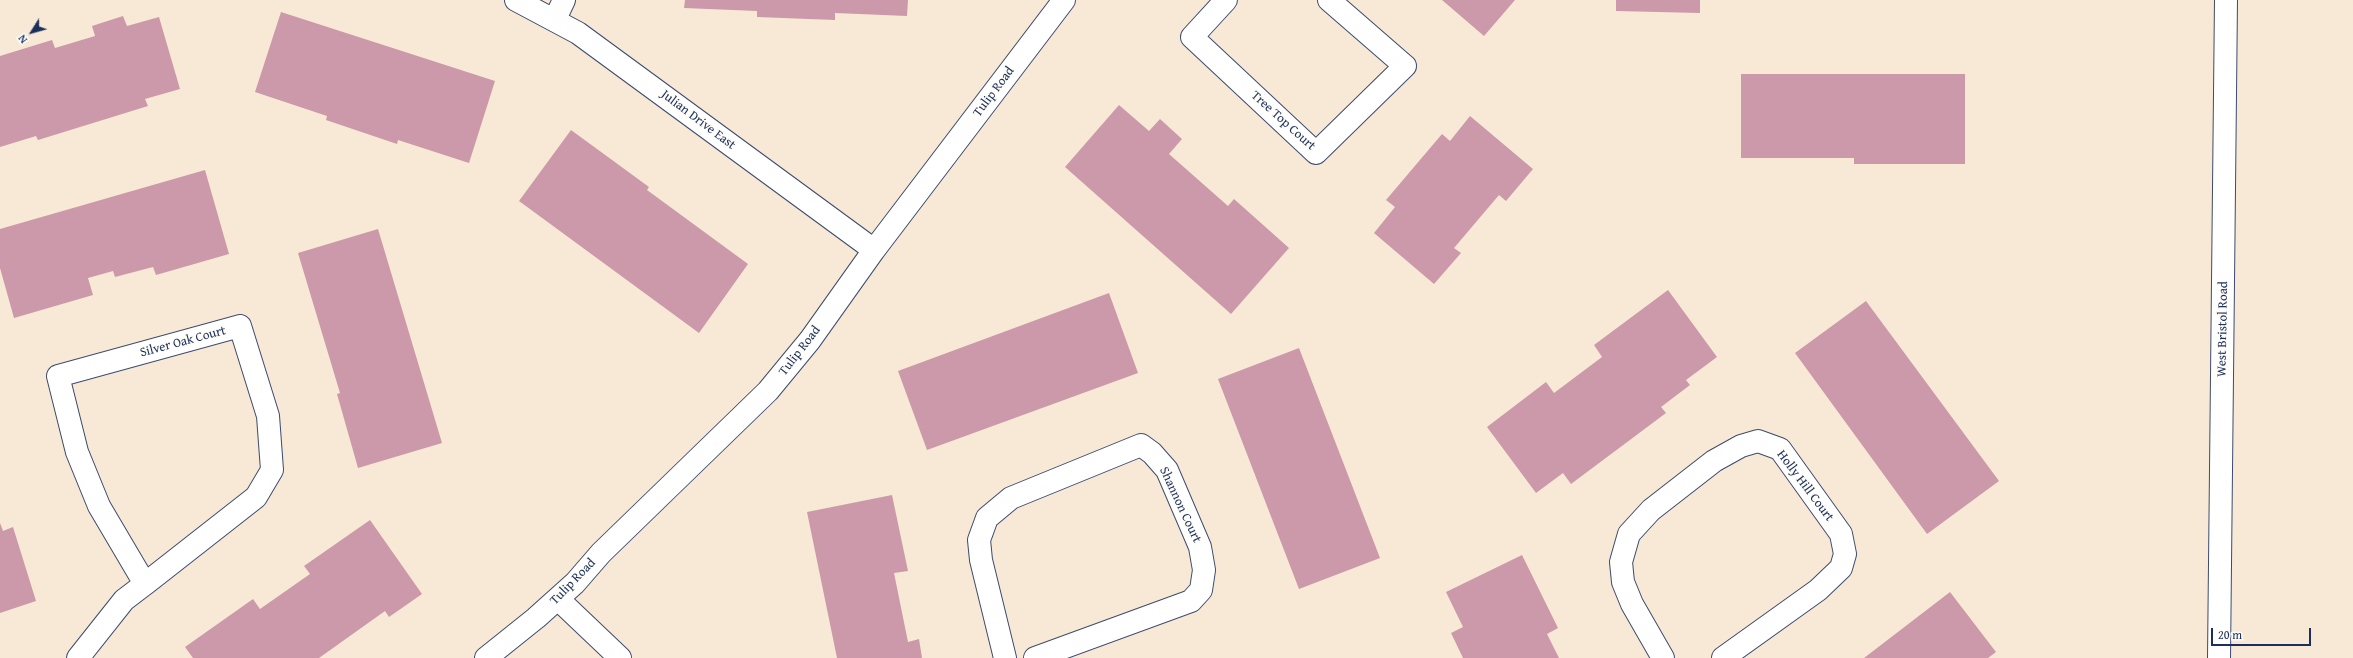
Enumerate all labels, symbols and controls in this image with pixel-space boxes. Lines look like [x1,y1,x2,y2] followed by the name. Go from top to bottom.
[12,12,52,52] north arrow
[14,31,31,47] text: N
[970,64,1018,120] street label: Tulip Road
[658,87,738,153] street label: Julian Drive East
[1248,88,1318,154] street label: Tree Top Court
[2214,281,2232,377] street label: West Bristol Road
[138,323,228,361] street label: Silver Oak Court
[776,323,824,379] street label: Tulip Road
[1773,447,1837,525] street label: Holly Hill Court
[1156,465,1204,545] street label: Shannon Court
[547,555,599,609] street label: Tulip Road
[2213,620,2313,646] scale bar
[2218,626,2242,643] text: 20 m

